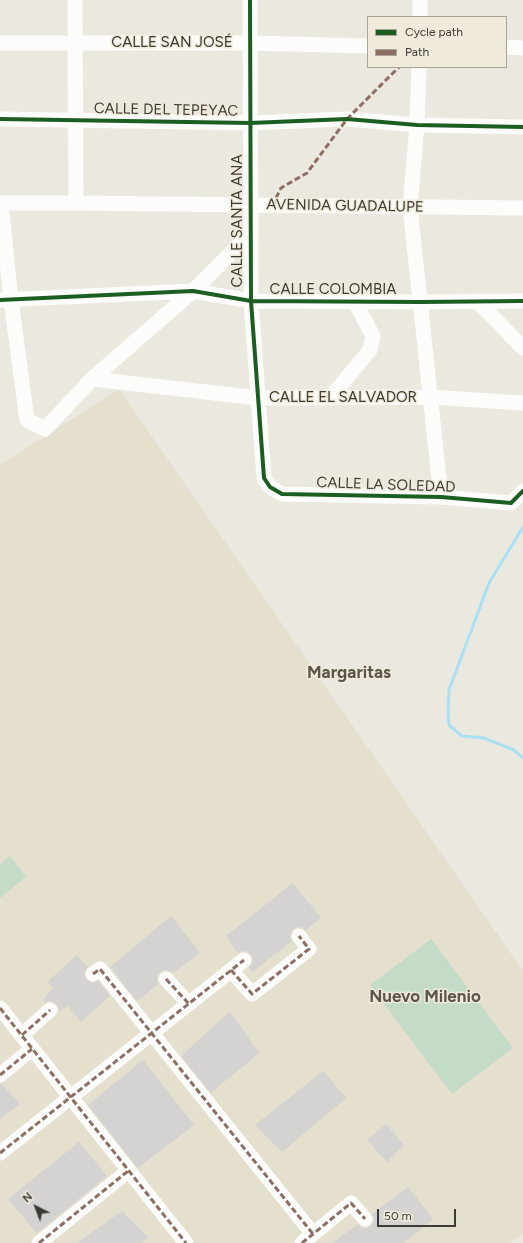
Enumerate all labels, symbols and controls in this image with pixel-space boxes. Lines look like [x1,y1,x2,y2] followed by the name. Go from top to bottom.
[367,16,507,68] legend
[405,25,463,39] text: Cycle path
[111,34,233,52] street label: CALLE SAN JOSÉ
[405,45,429,59] text: Path
[94,100,238,120] street label: CALLE DEL TEPEYAC
[229,154,247,288] street label: CALLE SANTA ANA
[266,196,424,216] street label: AVENIDA GUADALUPE
[270,281,396,299] street label: CALLE COLOMBIA
[269,389,417,407] street label: CALLE EL SALVADOR
[316,474,456,496] street label: CALLE LA SOLEDAD
[307,663,391,683] district label: Margaritas
[369,987,481,1007] district label: Nuevo Milenio
[16,1187,56,1227] north arrow
[20,1190,35,1205] text: N
[379,1201,458,1227] scale bar
[384,1209,412,1223] text: 50 m

